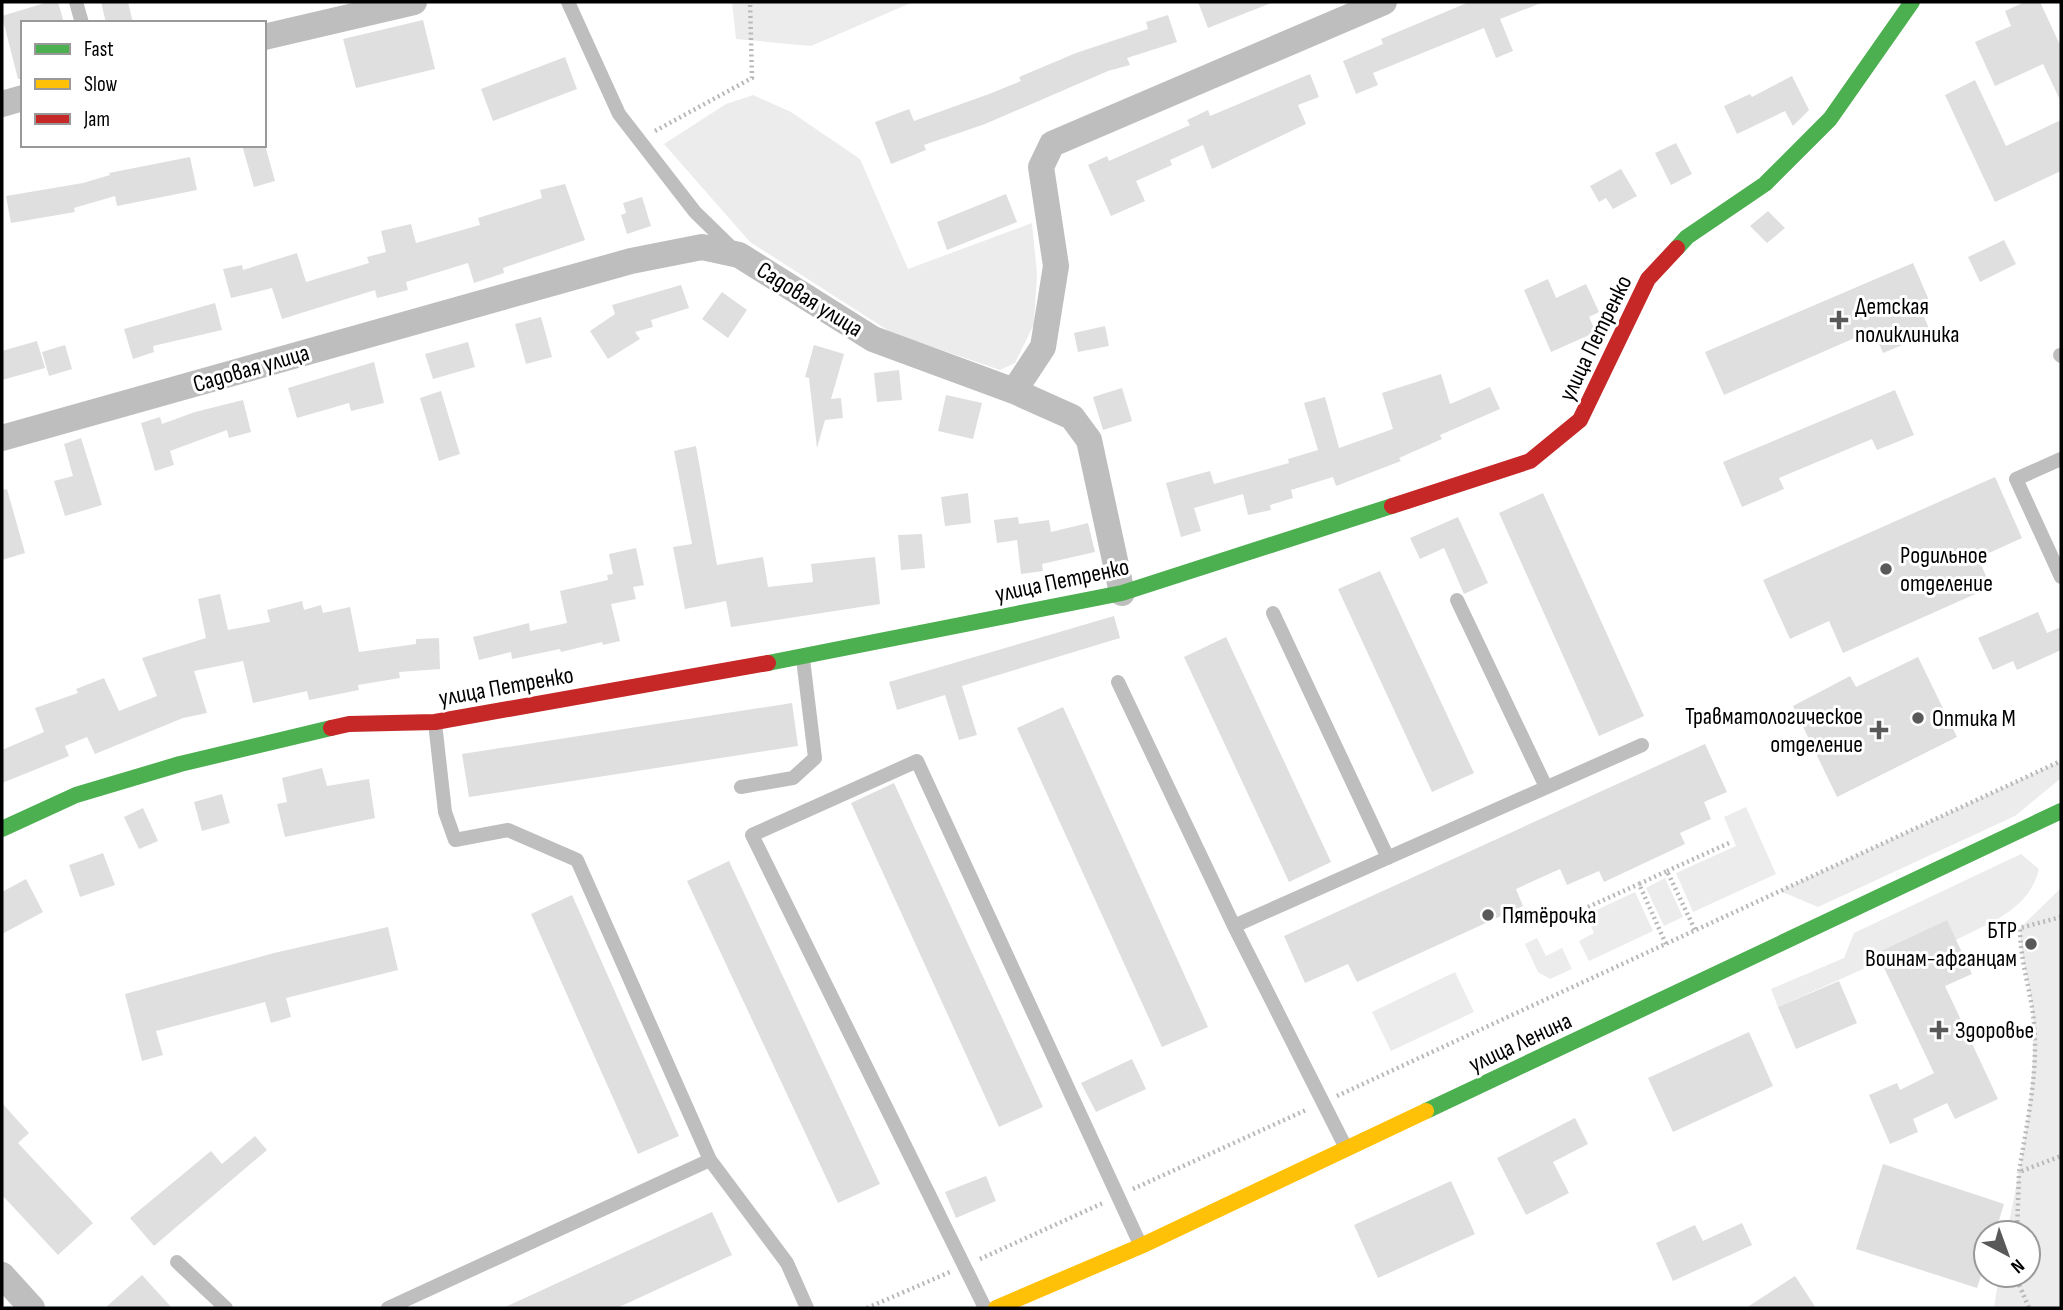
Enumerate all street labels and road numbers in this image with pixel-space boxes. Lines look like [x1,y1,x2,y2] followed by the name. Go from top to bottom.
[751,255,868,343] street label: Садовая улица
[1553,271,1638,406] street label: улица Петренко
[190,338,313,399] street label: Садовая улица
[992,552,1132,609] street label: улица Петренко
[436,660,576,713] street label: улица Петренко
[1464,1006,1576,1079] street label: улица Ленина

